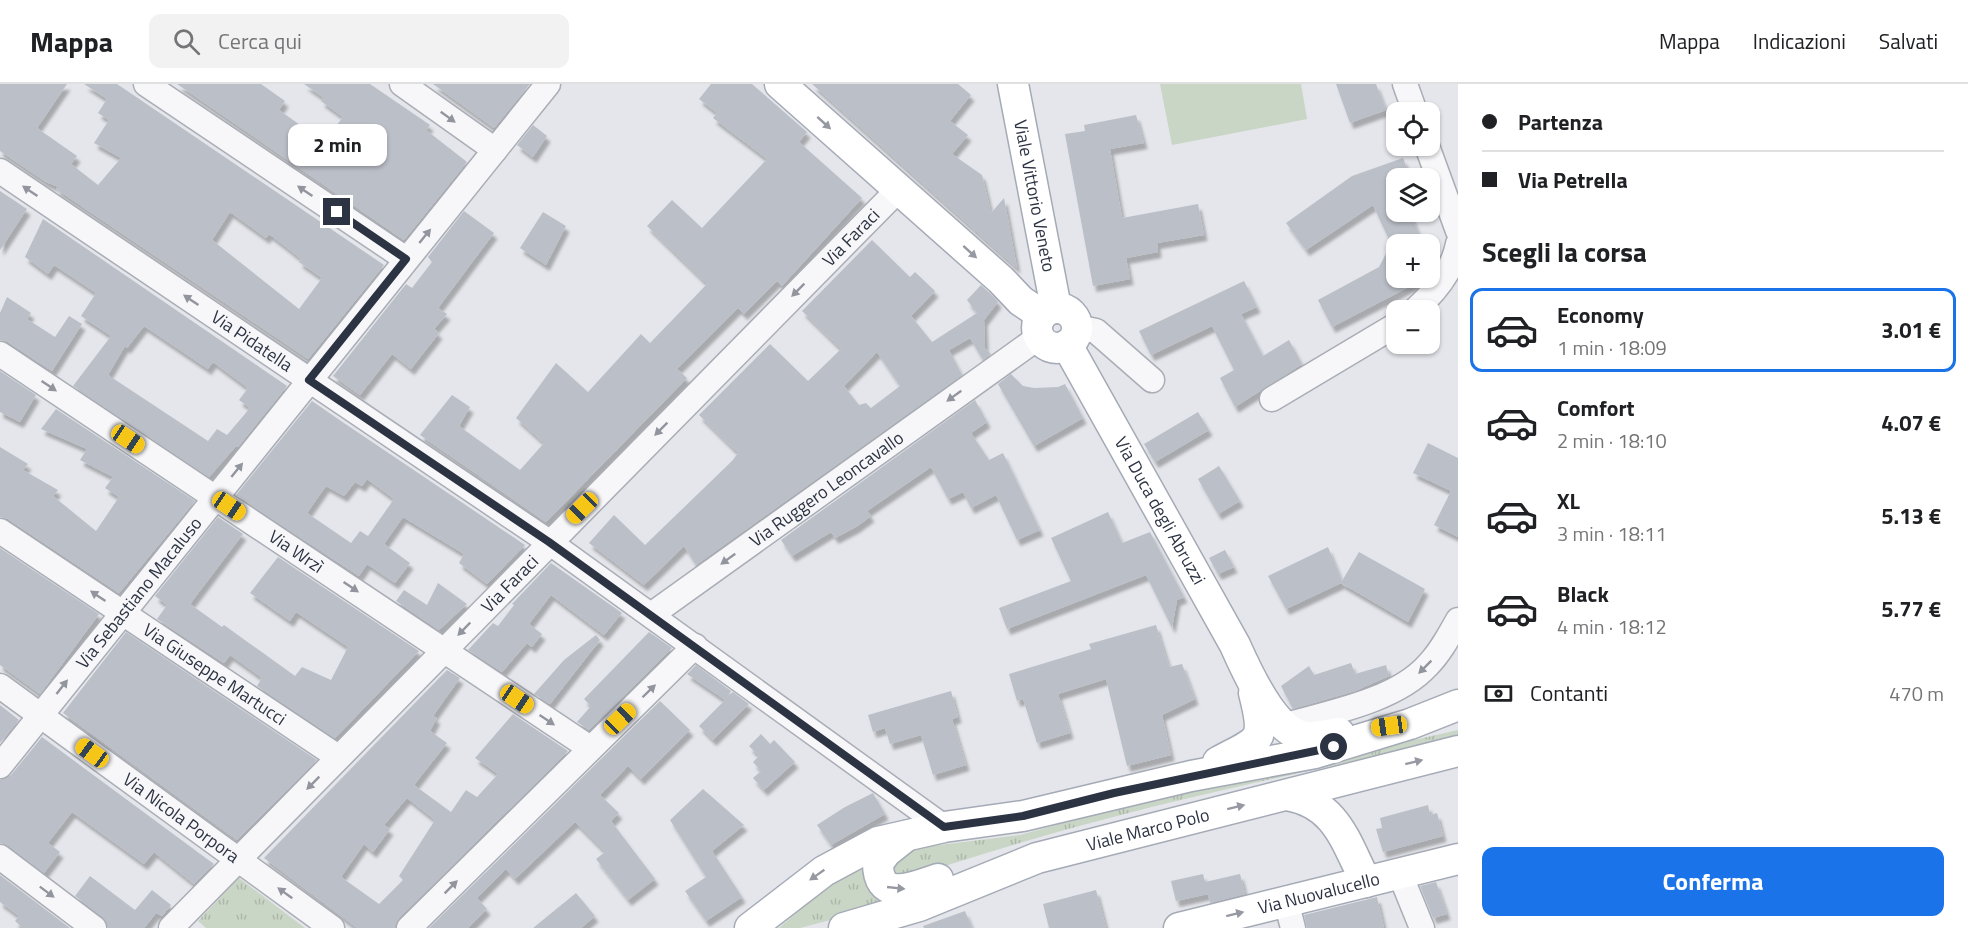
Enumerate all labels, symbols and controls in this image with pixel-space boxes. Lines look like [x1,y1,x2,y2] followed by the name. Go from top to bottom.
[149,14,569,68] search box
[30,20,113,63] text: Mappa
[218,24,302,58] text: Cerca qui
[170,25,203,58] icon: search
[1659,25,1720,57] text: Mappa
[1753,25,1846,57] text: Indicazioni
[1879,25,1938,57] text: Salvati
[1386,102,1440,354] map controls
[1386,102,1440,156] button: locate
[1518,105,1603,139] text: Partenza
[440,111,456,123] one-way arrow
[816,116,831,129] one-way arrow
[1007,117,1063,274] street label: Viale Vittorio Veneto
[288,125,386,167] callout: 2 min
[313,129,362,160] text: 2 min
[1518,163,1628,197] text: Via Petrella
[1386,168,1440,222] button: layers
[22,185,38,197] one-way arrow
[297,186,314,197] one-way arrow
[323,198,350,225] route end
[816,202,886,273] street label: Via Faraci
[418,229,431,244] one-way arrow
[1482,231,1647,272] text: Scegli la corsa
[1386,234,1440,288] button: +
[962,245,977,258] one-way arrow
[792,283,806,297] one-way arrow
[184,294,200,306] one-way arrow
[1557,298,1644,332] text: Economy
[1386,300,1440,354] button: −
[206,303,298,378] street label: Via Pidatella
[1485,303,1539,357] icon: car
[1881,313,1941,347] text: 3.01 €
[1557,332,1667,363] text: 1 min · 18:09
[40,380,56,392] one-way arrow
[946,390,962,402] one-way arrow
[1557,391,1635,425] text: Comfort
[1485,396,1539,450] icon: car
[1881,406,1941,440] text: 4.07 €
[108,421,148,457] car
[655,421,669,435] one-way arrow
[744,424,909,553] street label: Via Ruggero Leoncavallo
[1557,425,1667,456] text: 2 min · 18:10
[1108,432,1213,589] street label: Via Duca degli Abruzzi
[231,462,243,477] one-way arrow
[1557,484,1580,518] text: XL
[209,488,249,524] car
[563,489,601,527] car
[1485,489,1539,543] icon: car
[1881,499,1941,533] text: 5.13 €
[69,511,208,674] street label: Via Sebastiano Macaluso
[1557,518,1667,549] text: 3 min · 18:11
[263,523,329,580] street label: Via Wrzì
[475,548,545,619] street label: Via Faraci
[721,553,736,565] one-way arrow
[1557,577,1609,611] text: Black
[342,582,359,593] one-way arrow
[1485,582,1539,636] icon: car
[90,591,106,602] one-way arrow
[1881,592,1941,626] text: 5.77 €
[1557,611,1667,642] text: 4 min · 18:12
[138,616,292,732] street label: Via Giuseppe Martucci
[457,622,471,637] one-way arrow
[1418,660,1432,674] one-way arrow
[1530,676,1608,710] text: Contanti
[1482,677,1515,710] icon: cash
[1889,678,1944,709] text: 470 m
[56,679,69,695] one-way arrow
[497,681,537,717] car
[642,684,656,698] one-way arrow
[601,700,639,738] car
[539,714,556,725] one-way arrow
[1370,715,1408,737] car
[1320,733,1347,760] route start
[72,735,112,771] car
[1405,757,1424,767] one-way arrow
[117,766,245,869] street label: Via Nicola Porpora
[306,776,320,790] one-way arrow
[1083,801,1212,858] street label: Viale Marco Polo
[1227,802,1245,812] one-way arrow
[1482,847,1944,916] button: Conferma
[1255,865,1382,921] street label: Via Nuovalucello
[810,869,825,881] one-way arrow
[443,880,457,894] one-way arrow
[887,883,906,893] one-way arrow
[39,886,54,898] one-way arrow
[277,888,292,900] one-way arrow
[1226,908,1244,918] one-way arrow

